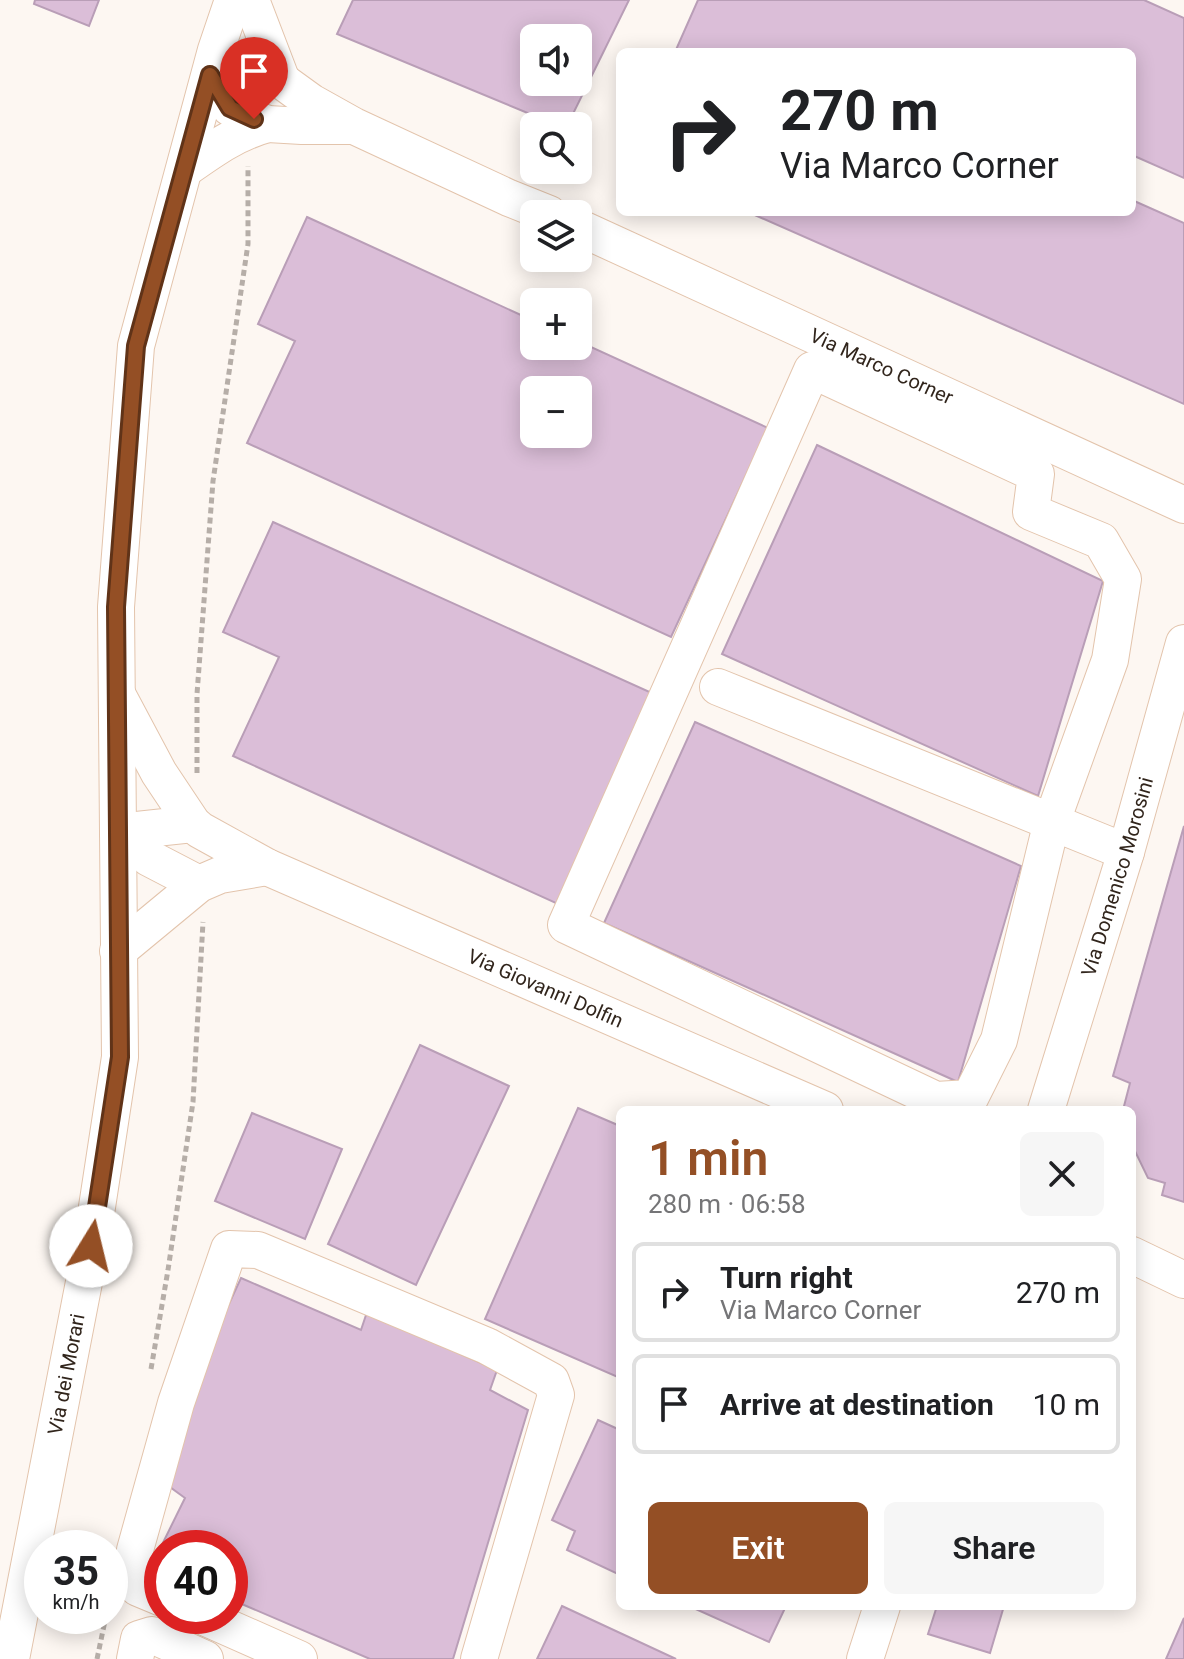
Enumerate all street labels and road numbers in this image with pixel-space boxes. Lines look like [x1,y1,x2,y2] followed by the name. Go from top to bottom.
[806,323,957,410] street label: Via Marco Corner
[1076,774,1158,979] street label: Via Domenico Morosini
[464,944,627,1033] street label: Via Giovanni Dolfin
[43,1312,90,1437] street label: Via dei Morari

